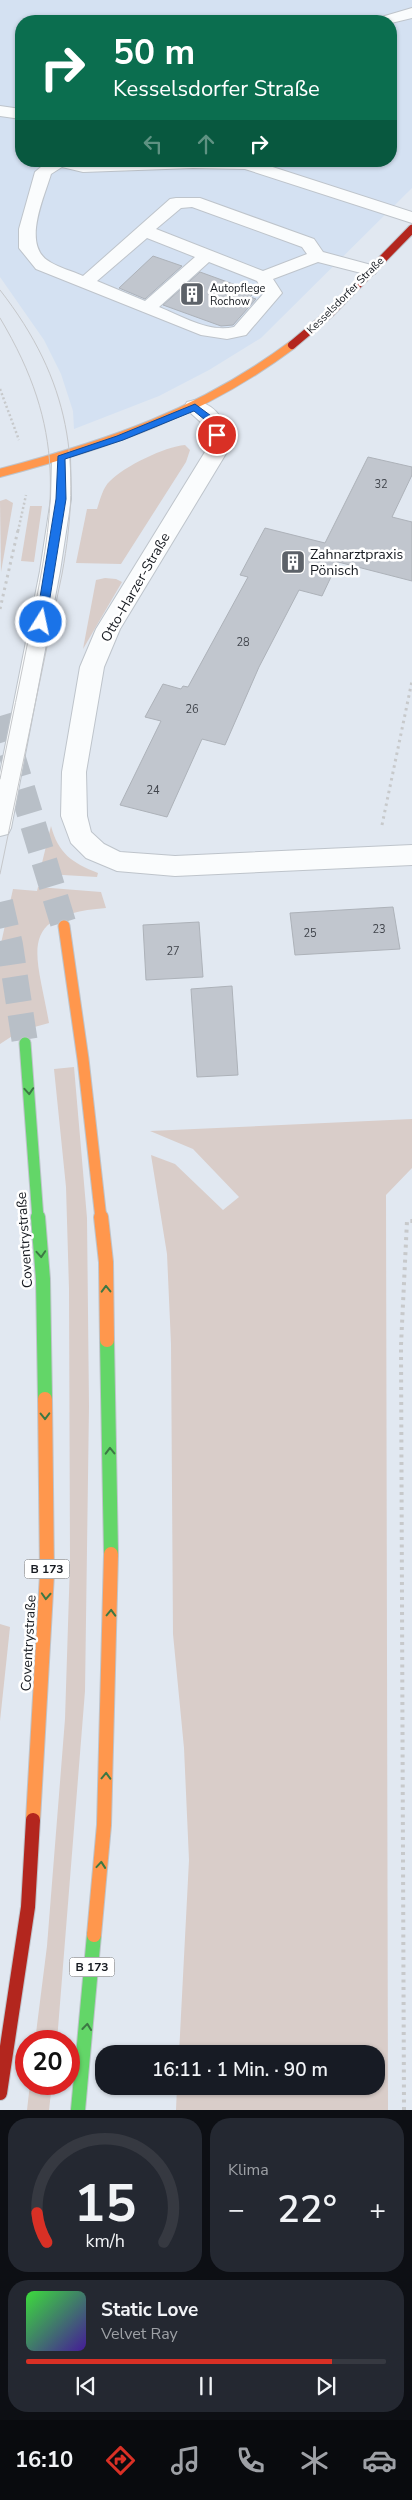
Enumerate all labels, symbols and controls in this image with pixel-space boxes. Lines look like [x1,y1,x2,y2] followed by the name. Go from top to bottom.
[113,29,195,76] text: 50 m
[30,35,95,100] icon: right
[113,74,320,104] text: Kesselsdorfer Straße
[139,130,167,158] icon: left
[192,130,220,158] icon: ahead
[245,130,273,158] icon: right
[304,253,387,337] street label: Kesselsdorfer Straße
[179,281,205,307] building icon: Autopflege Rochow
[210,281,266,309] place label: Autopflege Rochow
[196,414,238,456] pin
[203,421,231,449] icon: arrive
[374,477,388,492] house number: 32
[96,529,175,645] street label: Otto-Harzer-Straße
[310,545,403,580] place label: Zahnarztpraxis Pönisch
[280,549,306,575] building icon: Zahnarztpraxis Pönisch
[14,595,66,647] position arrow
[236,635,250,650] house number: 28
[185,702,199,717] house number: 26
[146,783,160,798] house number: 24
[372,922,386,937] house number: 23
[303,926,317,941] house number: 25
[166,944,180,959] house number: 27
[23,1088,34,1096] one-way arrow
[12,1191,37,1289] street label: Coventrystraße
[35,1250,46,1258] one-way arrow
[101,1284,111,1292] one-way arrow
[40,1412,50,1420] one-way arrow
[104,1447,115,1455] one-way arrow
[24,1560,70,1578] road number: B 173
[40,1592,51,1600] one-way arrow
[16,1594,41,1692] street label: Coventrystraße
[106,1609,117,1617] one-way arrow
[101,1772,111,1780] one-way arrow
[95,1861,106,1869] one-way arrow
[70,1958,114,1976] road number: B 173
[81,2022,92,2030] one-way arrow
[15,2030,80,2095] speed limit sign: 20
[152,2057,328,2083] text: 16:11 · 1 Min. · 90 m
[228,2159,269,2181] text: Klima
[74,2168,136,2239] text: 15
[277,2184,337,2235] text: 22°
[228,2191,245,2229] text: −
[369,2191,386,2229] text: +
[85,2229,125,2253] text: km/h
[101,2297,198,2323] text: Static Love
[101,2323,178,2345] text: Velvet Ray
[72,2372,100,2400] icon: previous
[192,2372,220,2400] icon: pause
[312,2372,340,2400] icon: next
[103,2443,138,2478] icon: directions
[168,2443,203,2478] icon: music
[233,2443,268,2478] icon: phone
[297,2443,332,2478] icon: climate
[362,2443,397,2478] icon: car
[15,2445,73,2475] text: 16:10

